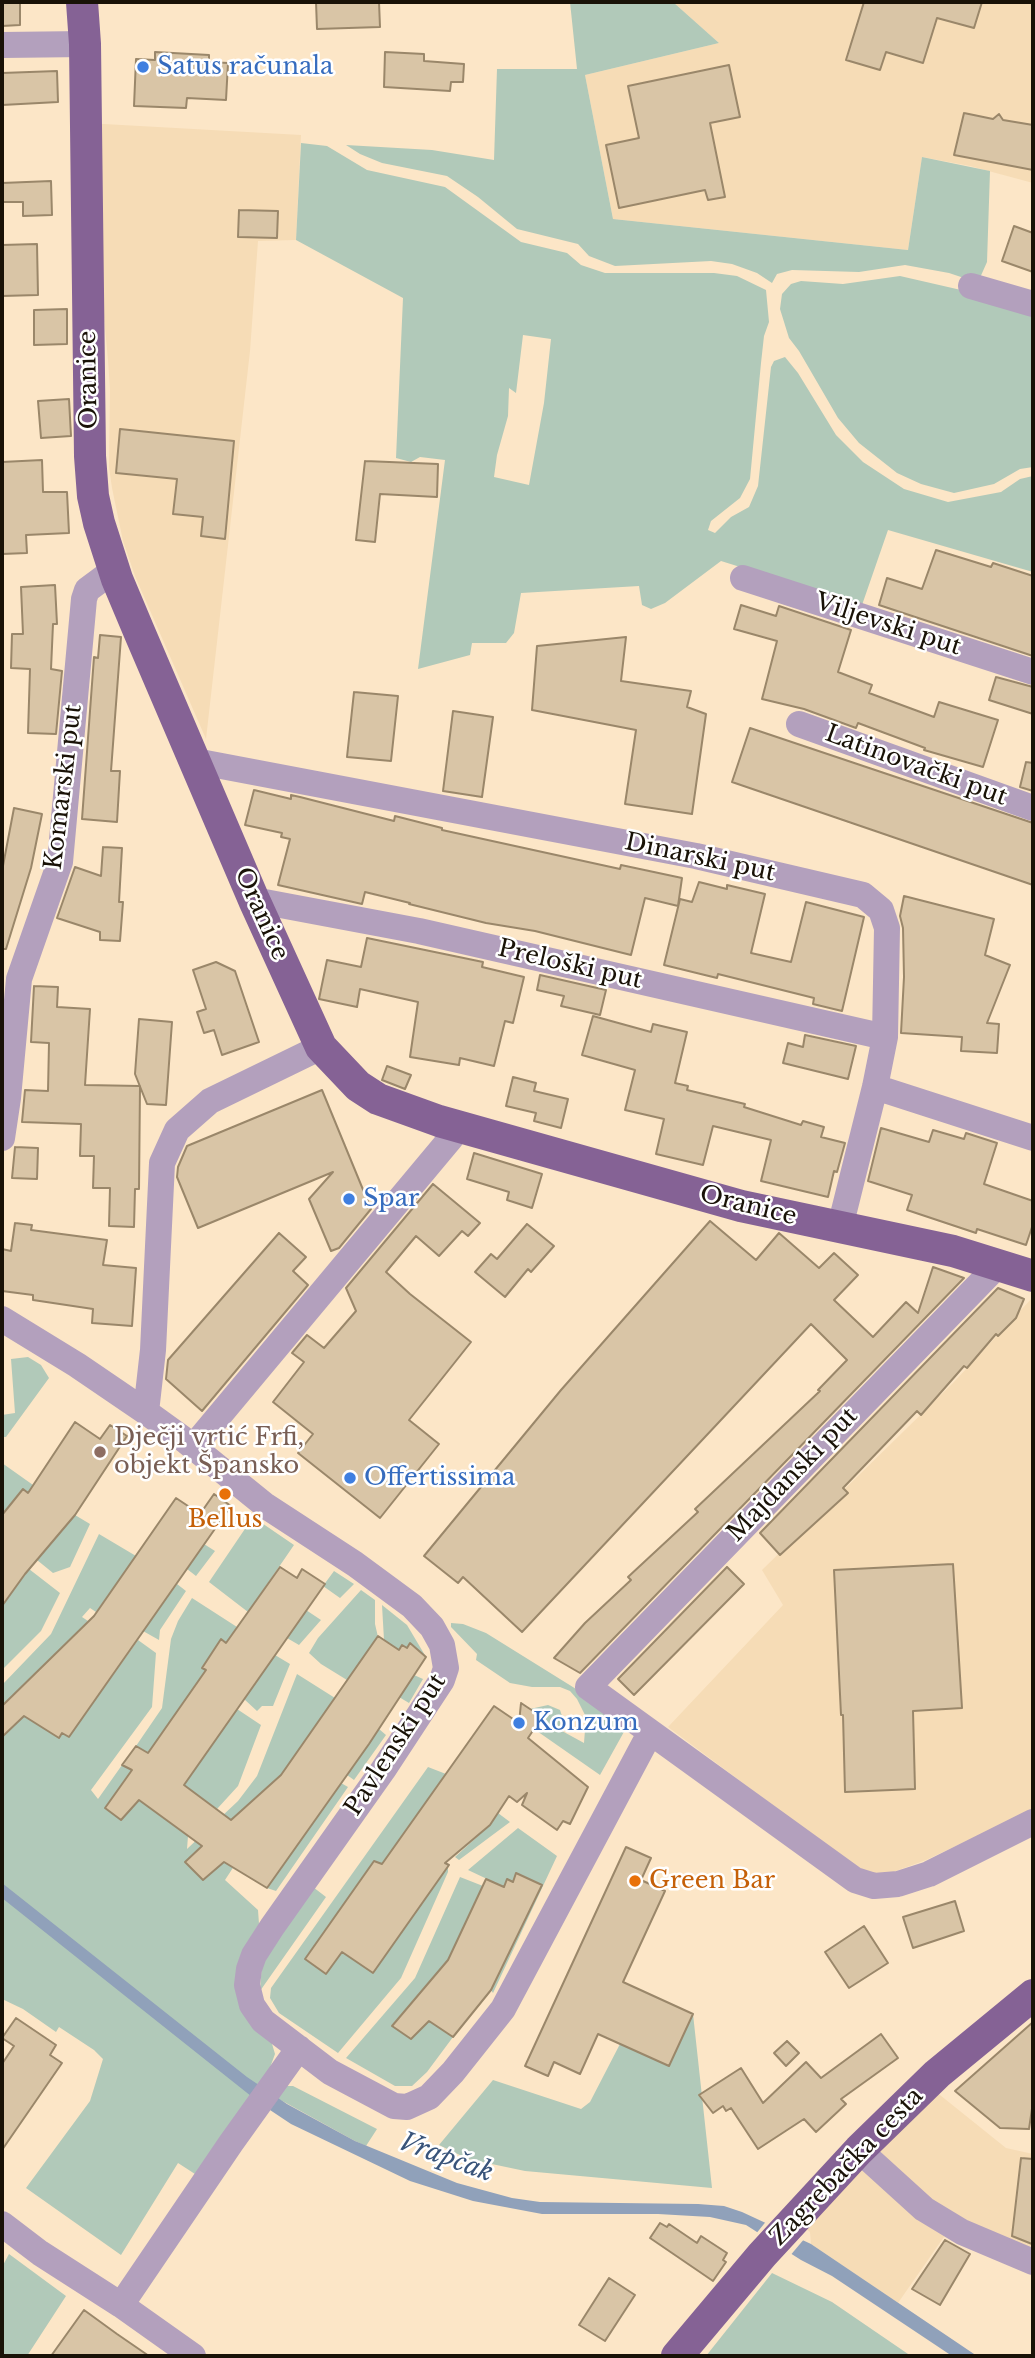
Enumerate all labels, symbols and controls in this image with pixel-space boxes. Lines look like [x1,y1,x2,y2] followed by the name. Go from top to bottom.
[157,53,333,81] place label: Satus računala
[135,59,151,75] marker: Satus računala
[74,330,104,430] street label: Oranice
[811,588,965,662] street label: Viljevski put
[40,703,88,871] street label: Komarski put
[821,720,1011,812] street label: Latinovački put
[622,828,778,888] street label: Dinarski put
[228,863,294,965] street label: Oranice
[495,934,645,996] street label: Preloški put
[697,1180,799,1232] street label: Oranice
[363,1185,419,1213] place label: Spar
[341,1191,357,1207] marker: Spar
[722,1402,864,1548] street label: Majdanski put
[114,1424,304,1480] place label: Dječji vrtić Frfi, objekt Špansko
[92,1444,108,1460] marker: Dječji vrtić Frfi, objekt Špansko
[364,1464,515,1492] place label: Offertissima
[342,1470,358,1486] marker: Offertissima
[217,1486,233,1502] marker: Bellus
[188,1506,262,1534] place label: Bellus
[339,1669,453,1821] street label: Pavlenski put
[533,1709,638,1737] place label: Konzum
[511,1715,527,1731] marker: Konzum
[649,1867,775,1895] place label: Green Bar
[627,1873,643,1889] marker: Green Bar
[764,2082,930,2252] street label: Zagrebačka cesta
[395,2127,497,2189] water label: Vrapčak

